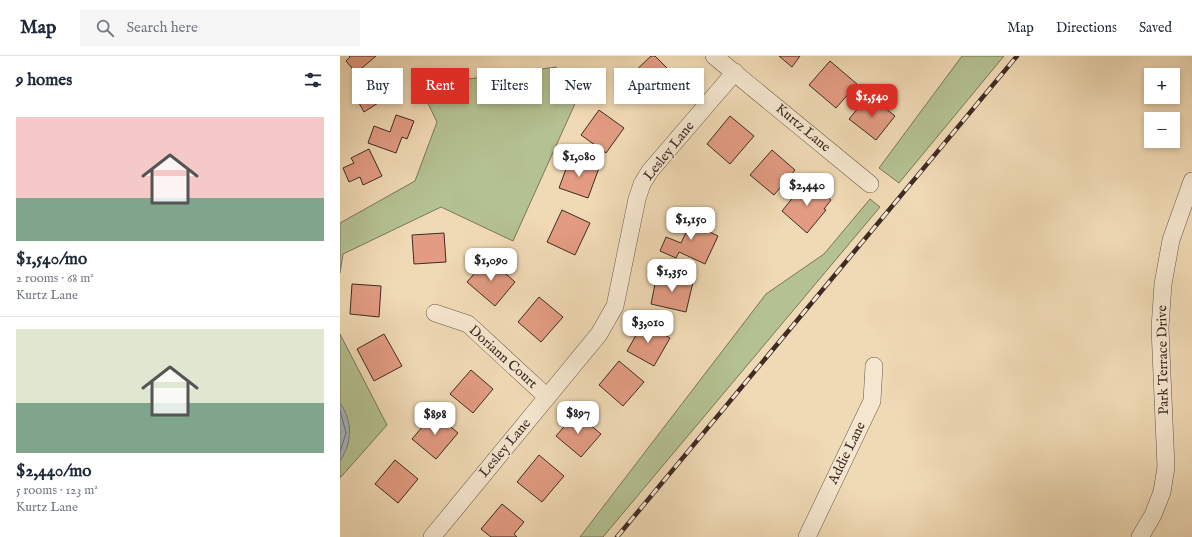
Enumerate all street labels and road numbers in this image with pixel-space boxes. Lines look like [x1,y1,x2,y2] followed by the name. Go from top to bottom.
[772,100,835,157] street label: Kurtz Lane
[640,117,699,184] street label: Lesley Lane
[1153,305,1173,415] street label: Park Terrace Drive
[465,321,541,393] street label: Doriann Court
[475,414,535,481] street label: Lesley Lane
[824,418,870,488] street label: Addie Lane

